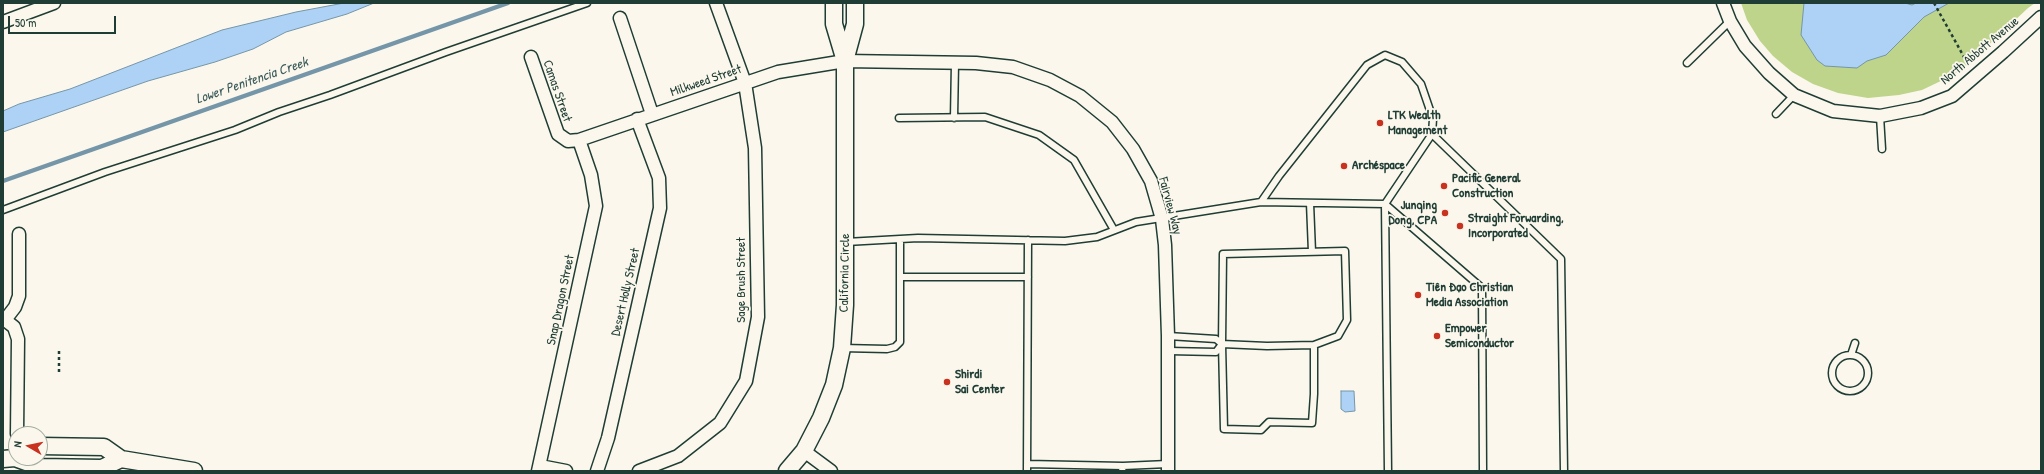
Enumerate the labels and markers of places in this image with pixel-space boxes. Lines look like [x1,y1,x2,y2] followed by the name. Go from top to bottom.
[1388,108,1447,139] place label: LTK Wealth Management
[1375,118,1385,128] marker: LTK Wealth Management
[1352,158,1405,174] place label: Archéspace
[1339,161,1349,171] marker: Archéspace
[1452,171,1521,202] place label: Pacific General Construction
[1439,181,1449,191] marker: Pacific General Construction
[1389,198,1437,229] place label: Junqing Dong, CPA
[1440,208,1450,218] marker: Junqing Dong, CPA
[1468,211,1564,242] place label: Straight Forwarding, Incorporated
[1455,221,1465,231] marker: Straight Forwarding, Incorporated
[1426,280,1513,311] place label: Tiên Đạo Christian Media Association
[1413,290,1423,300] marker: Tiên Đạo Christian Media Association
[1445,321,1514,352] place label: Empower Semiconductor
[1432,331,1442,341] marker: Empower Semiconductor
[955,367,1005,398] place label: Shirdi Sai Center
[942,377,952,387] marker: Shirdi Sai Center

